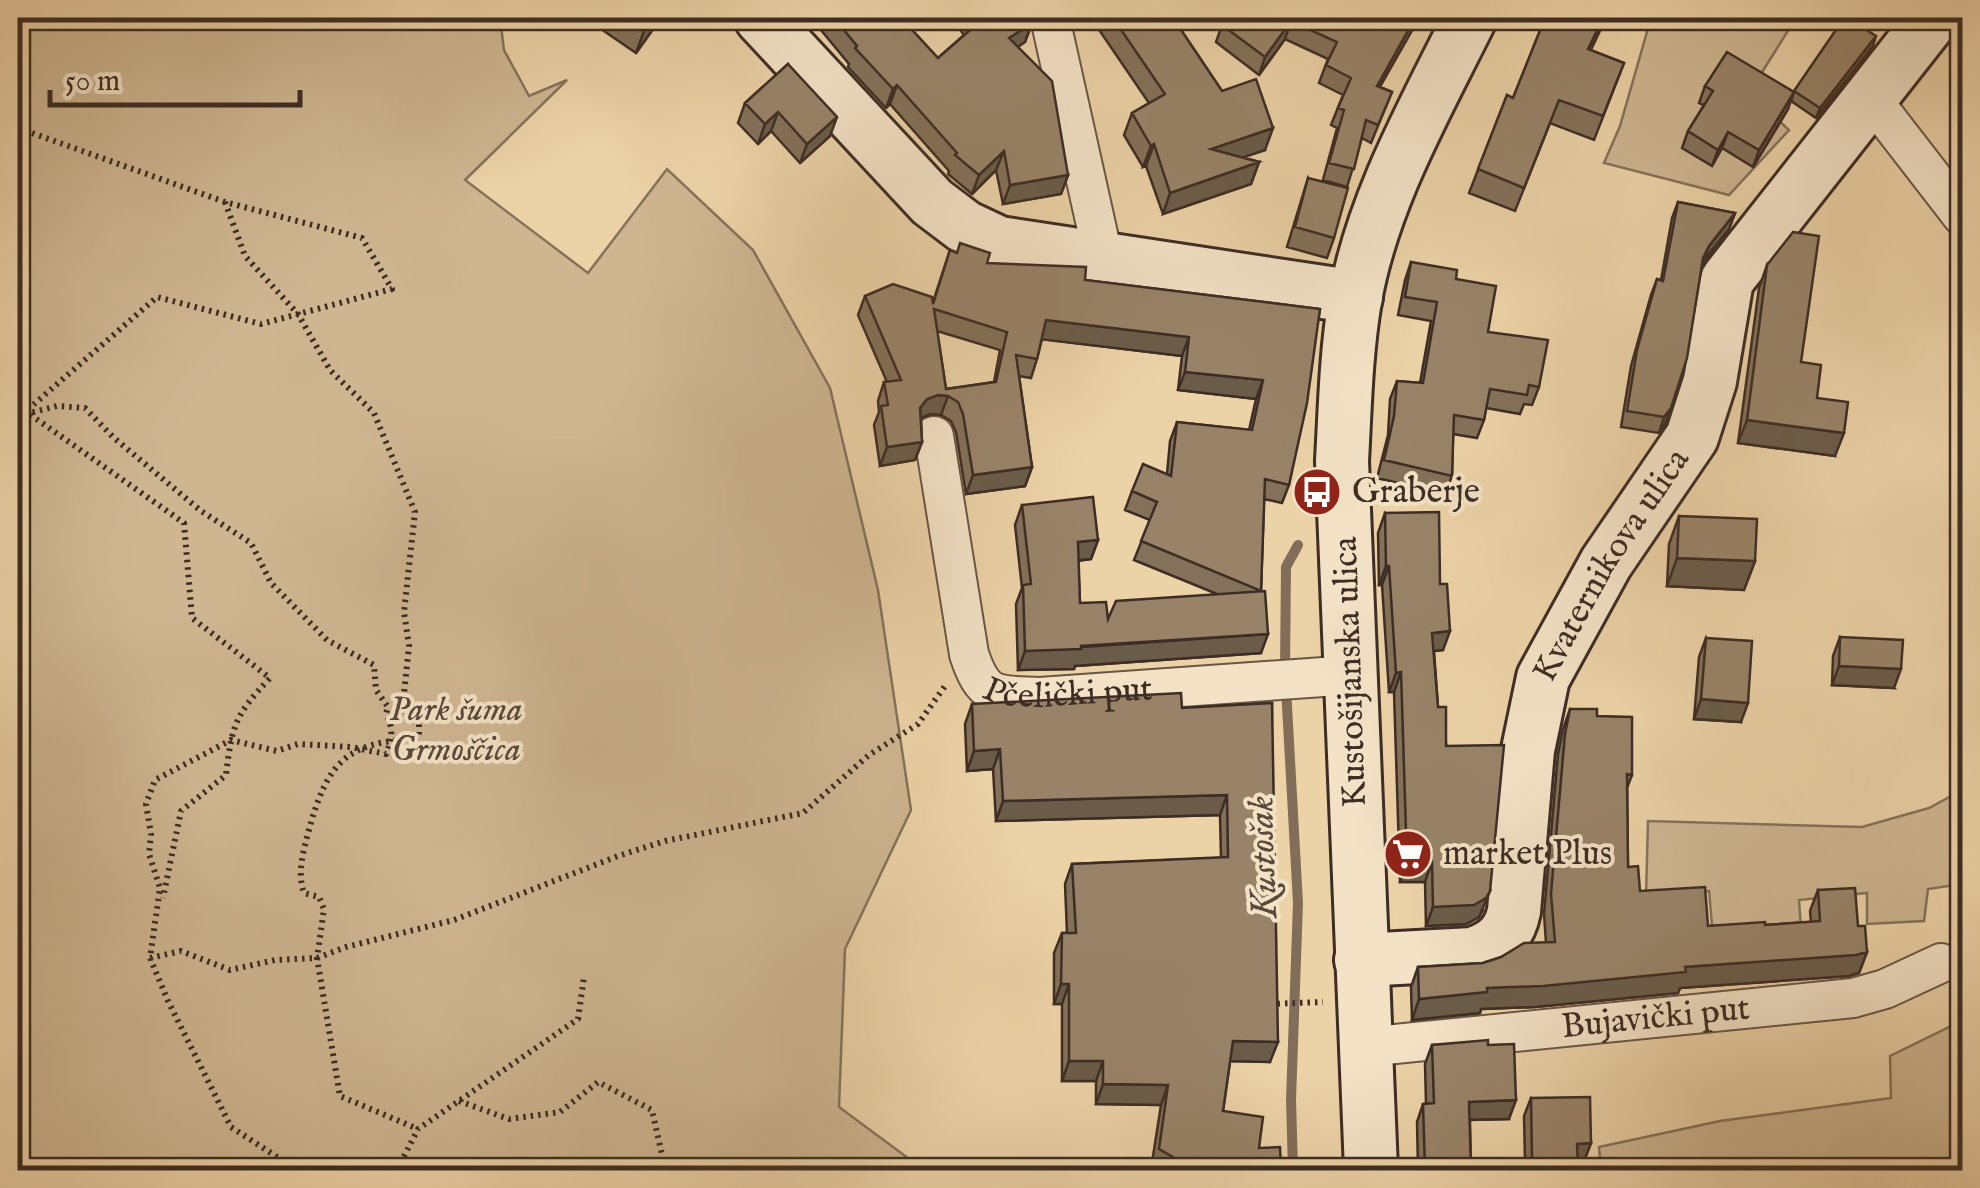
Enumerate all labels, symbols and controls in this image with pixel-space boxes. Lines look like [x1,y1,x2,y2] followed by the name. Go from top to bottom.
[50,45,300,107] scale bar
[65,63,120,101] text: 50 m
[1523,439,1701,690] street label: Kvaternikova ulica
[1291,466,1343,518] bus stop icon: Graberje
[1352,470,1480,515] place label: Graberje
[1324,535,1378,808] street label: Kustošijanska ulica
[975,667,1154,720] street label: Pčelički put
[389,688,523,773] park label: Park šuma Grmoščica
[1238,795,1290,921] water label: Kustošak
[1382,828,1434,880] supermarket icon: market Plus
[1443,832,1612,877] place label: market Plus
[1559,986,1752,1050] street label: Bujavički put

